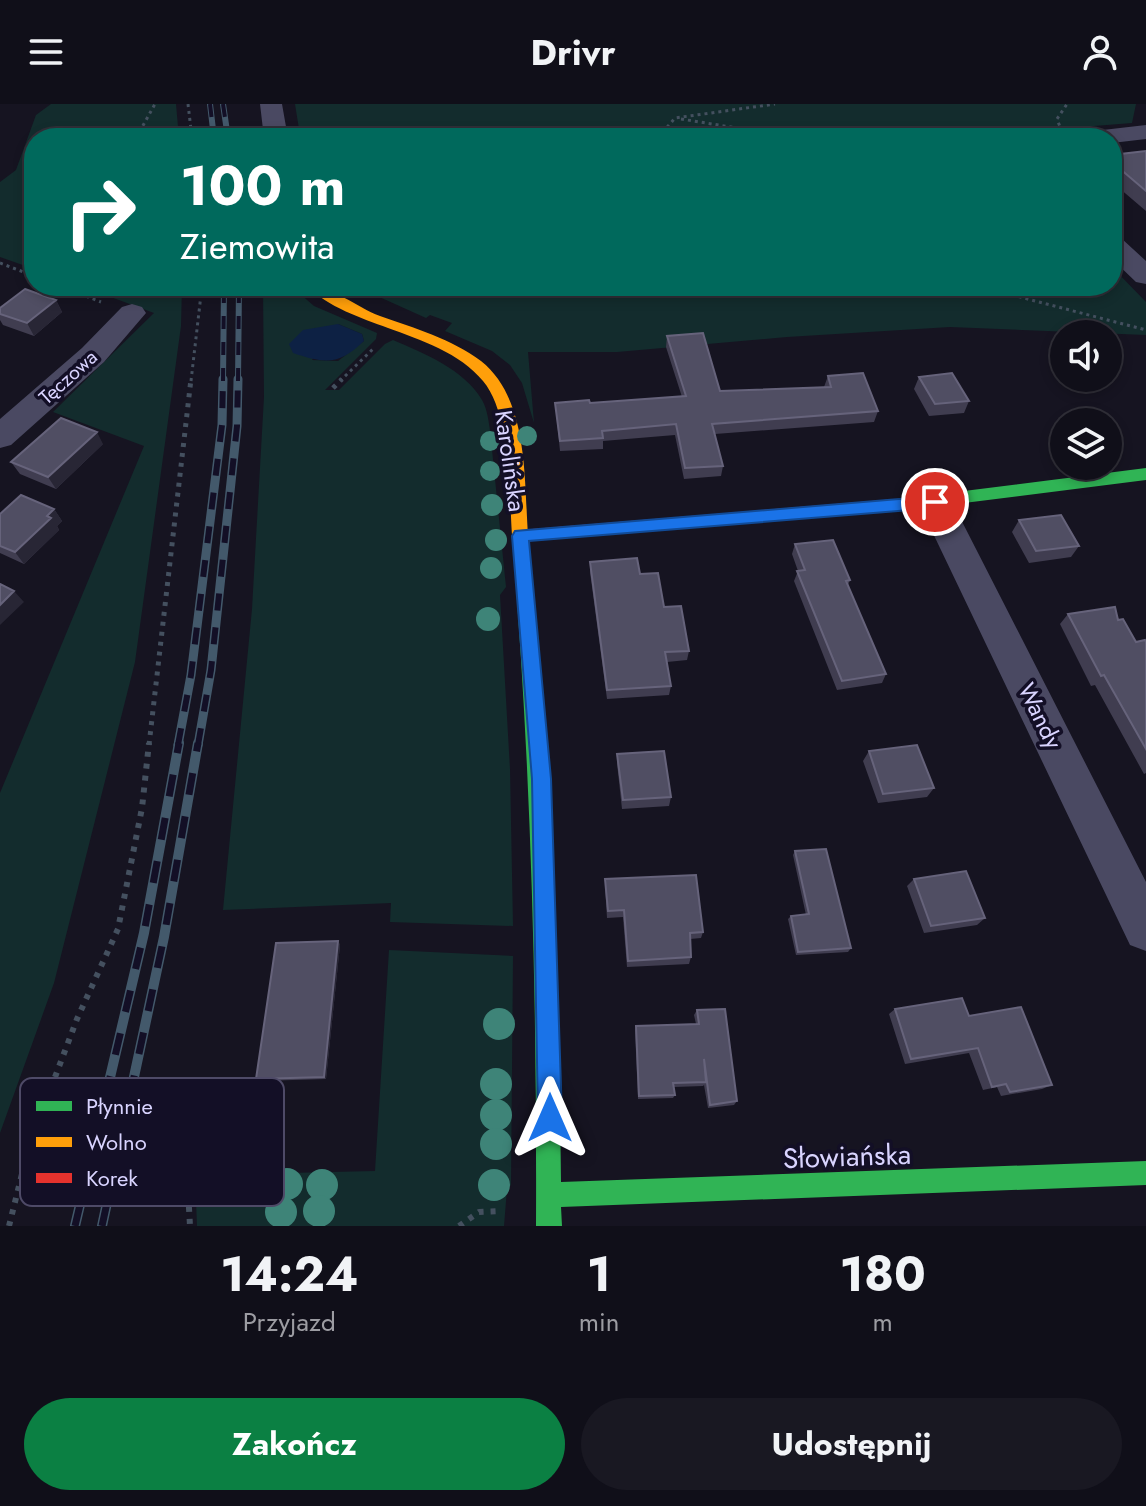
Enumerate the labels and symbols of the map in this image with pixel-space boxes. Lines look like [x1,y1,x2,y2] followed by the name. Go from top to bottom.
[33,343,104,412] street label: Tęczowa
[486,408,535,514] street label: Karolińska
[901,468,969,536] pin
[1009,677,1072,755] street label: Wandy
[508,1076,592,1160] position arrow
[20,1078,284,1206] legend
[86,1090,153,1122] text: Płynnie
[86,1126,147,1158] text: Wolno
[782,1134,912,1179] street label: Słowiańska
[86,1162,138,1194] text: Korek

